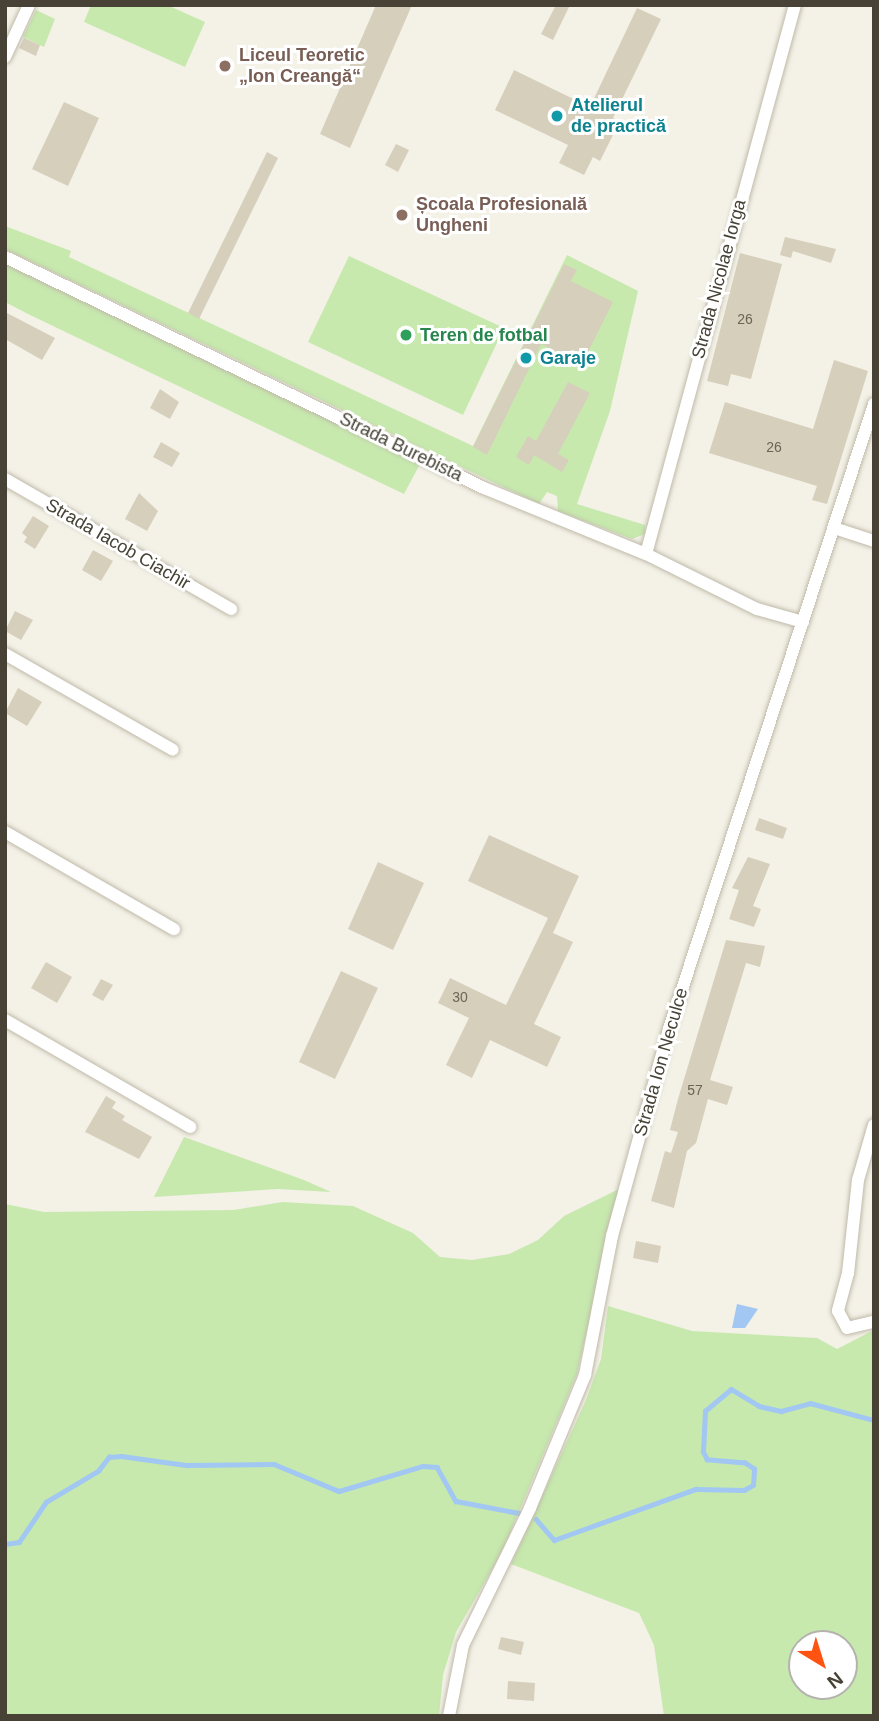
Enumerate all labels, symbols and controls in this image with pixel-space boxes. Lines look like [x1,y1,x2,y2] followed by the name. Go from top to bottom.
[239,45,365,88] place label: Liceul Teoretic „Ion Creangă“
[217,58,233,74] marker: Liceul Teoretic „Ion Creangă“
[571,95,666,138] place label: Atelierul de practică
[549,108,565,124] marker: Atelierul de practică
[416,194,587,236] place label: Școala Profesională Ungheni
[687,197,751,361] street label: Strada Nicolae Iorga
[394,207,410,223] marker: Școala Profesională Ungheni
[737,311,753,327] house number: 26
[420,324,548,346] place label: Teren de fotbal
[398,327,414,343] marker: Teren de fotbal
[540,347,596,369] place label: Garaje
[518,350,534,366] marker: Garaje
[336,408,466,486] street label: Strada Burebista
[766,439,782,455] house number: 26
[42,494,194,594] street label: Strada Iacob Ciachir
[630,985,692,1139] street label: Strada Ion Neculce
[452,989,468,1005] house number: 30
[687,1082,703,1098] house number: 57
[788,1630,858,1700] north arrow
[823,1668,847,1693] text: N

